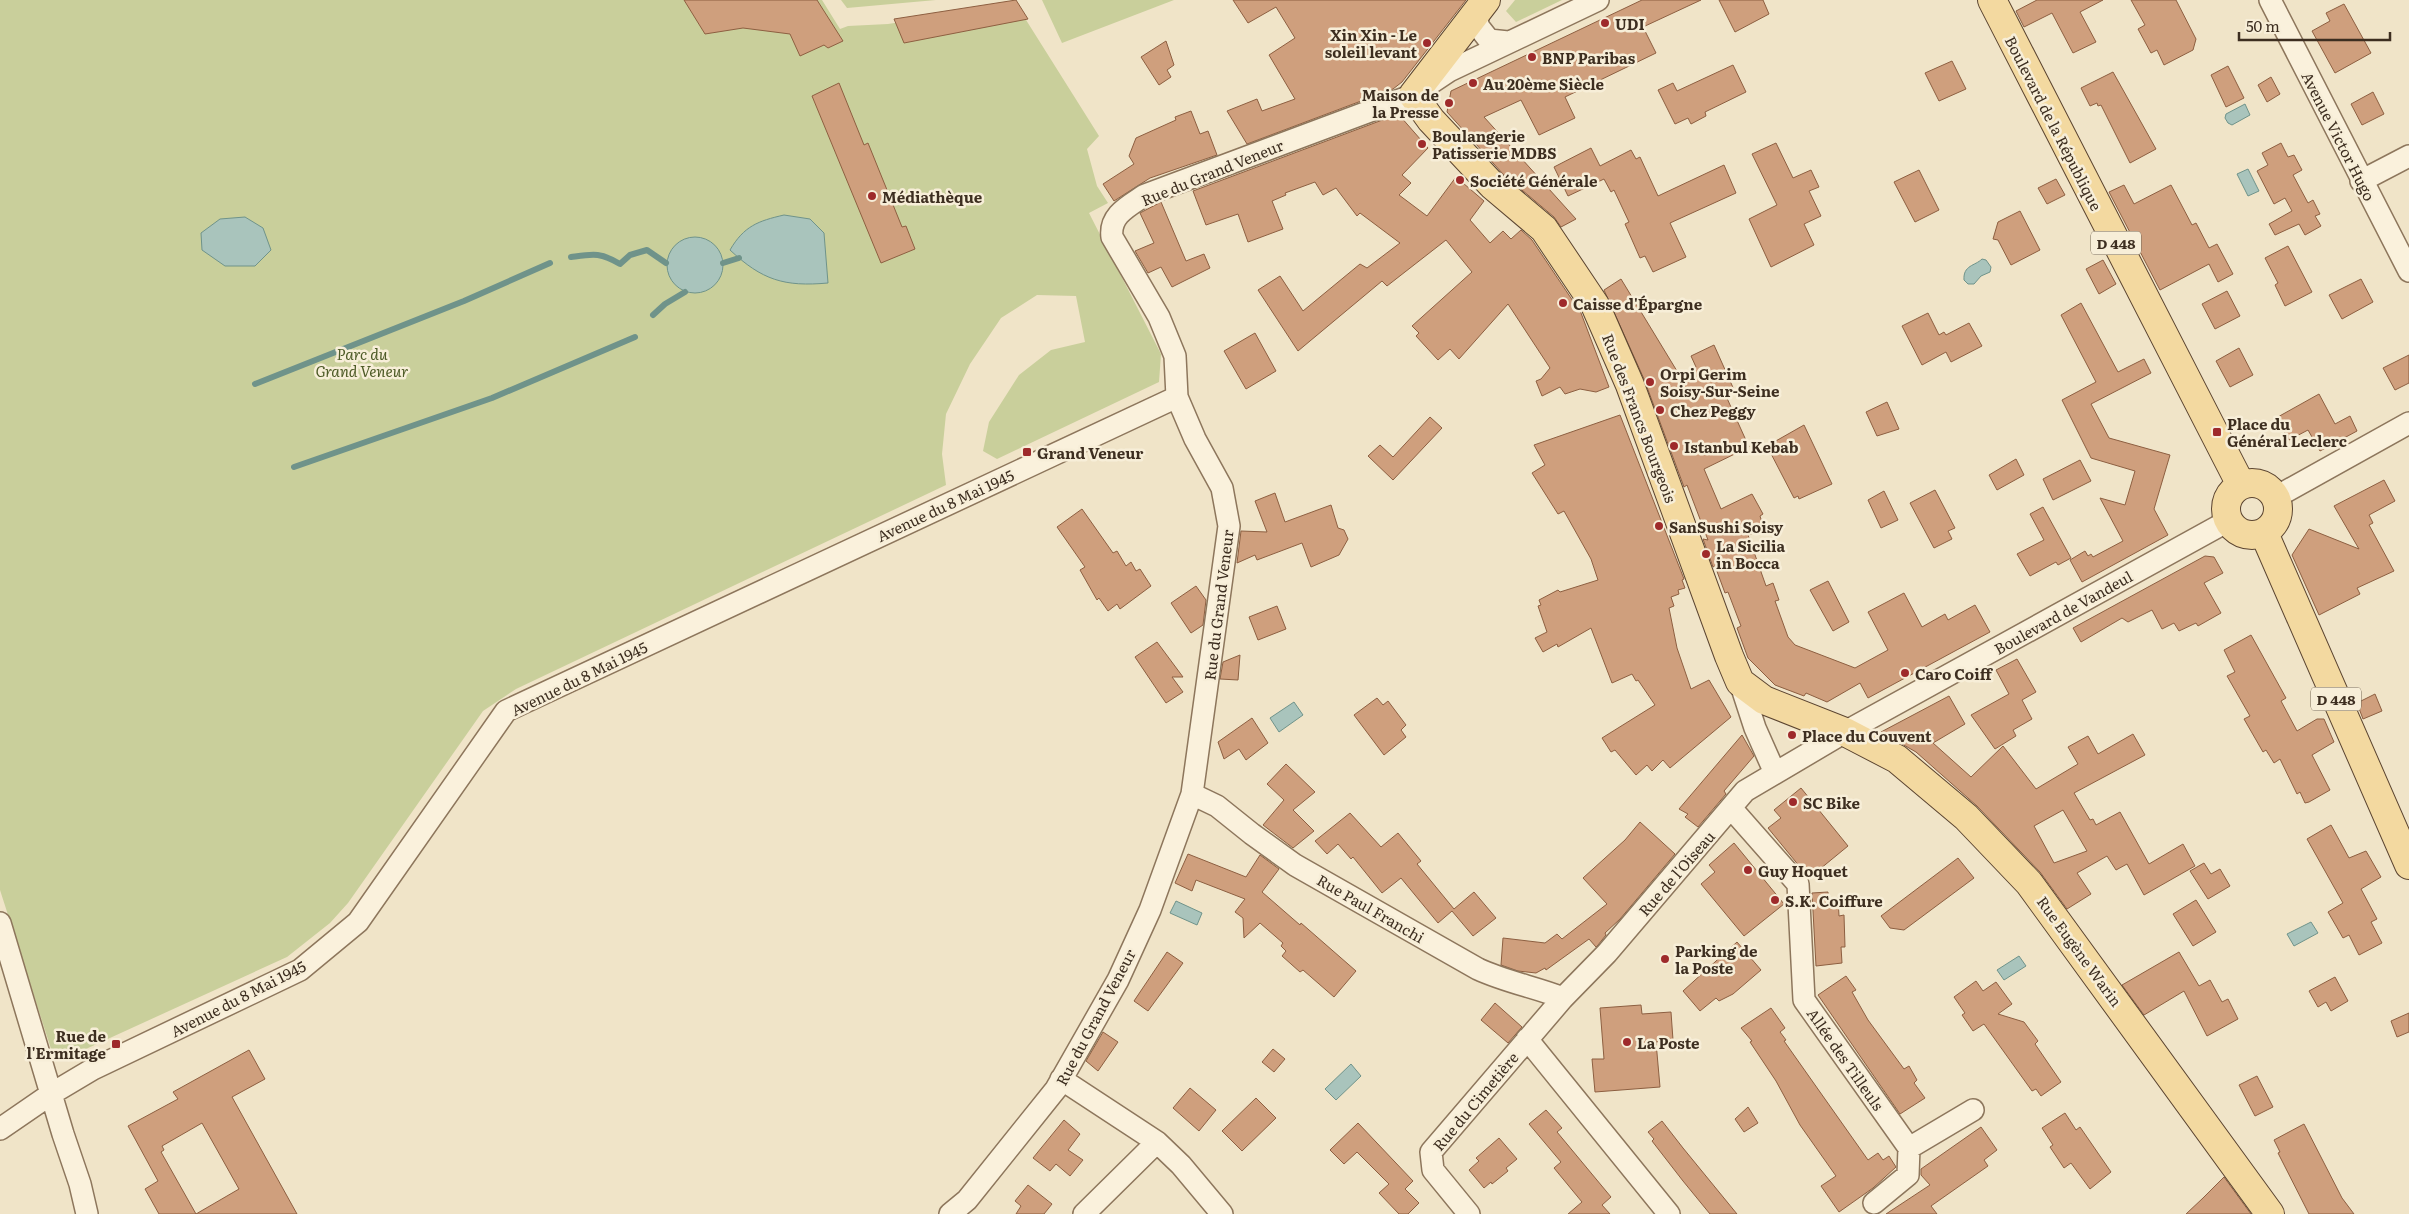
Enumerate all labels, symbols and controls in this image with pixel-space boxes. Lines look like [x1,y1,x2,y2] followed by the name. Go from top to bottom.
[2239,10,2390,42] scale bar
[1615,12,1645,35] place label: UDI
[2246,14,2280,37] text: 50 m
[1599,17,1611,29] marker: UDI
[1325,23,1418,63] place label: Xin Xin - Le soleil levant
[2000,31,2108,215] street label: Boulevard de la République
[1421,37,1433,49] marker: Xin Xin - Le soleil levant
[1542,46,1636,69] place label: BNP Paribas
[1526,51,1538,63] marker: BNP Paribas
[2296,67,2382,205] street label: Avenue Victor Hugo
[1483,72,1605,95] place label: Au 20ème Siècle
[1467,77,1479,89] marker: Au 20ème Siècle
[1362,83,1439,123] place label: Maison de la Presse
[1443,97,1455,109] marker: Maison de la Presse
[1432,124,1556,164] place label: Boulangerie Patisserie MDBS
[1137,133,1287,211] street label: Rue du Grand Veneur
[1416,138,1428,150] marker: Boulangerie Patisserie MDBS
[1470,169,1598,192] place label: Société Générale
[1454,174,1466,186] marker: Société Générale
[882,185,983,208] place label: Médiathèque
[866,190,878,202] marker: Médiathèque
[2091,232,2141,254] road number: D 448
[1573,292,1703,315] place label: Caisse d'Épargne
[1557,297,1569,309] marker: Caisse d'Épargne
[1597,330,1683,506] street label: Rue des Francs Bourgeois
[316,342,408,382] park label: Parc du Grand Veneur
[1660,362,1780,402] place label: Orpi Gerim Soisy-Sur-Seine
[1644,376,1656,388] marker: Orpi Gerim Soisy-Sur-Seine
[1670,399,1756,422] place label: Chez Peggy
[1654,404,1666,416] marker: Chez Peggy
[2227,412,2347,452] place label: Place du Général Leclerc
[2211,426,2223,438] marker: Place du Général Leclerc
[1684,435,1799,458] place label: Istanbul Kebab
[1668,440,1680,452] marker: Istanbul Kebab
[1037,441,1143,464] place label: Grand Veneur
[1021,446,1033,458] marker: Grand Veneur
[873,463,1018,547] street label: Avenue du 8 Mai 1945
[1669,515,1784,538] place label: SanSushi Soisy
[1653,520,1665,532] marker: SanSushi Soisy
[1197,528,1239,682] street label: Rue du Grand Veneur
[1716,534,1786,574] place label: La Sicilia in Bocca
[1700,548,1712,560] marker: La Sicilia in Bocca
[1990,564,2136,660] street label: Boulevard de Vandeul
[507,635,651,721] street label: Avenue du 8 Mai 1945
[1915,662,1994,685] place label: Caro Coiff
[1899,667,1911,679] marker: Caro Coiff
[2311,688,2361,711] road number: D 448
[1802,724,1932,747] place label: Place du Couvent
[1786,729,1798,741] marker: Place du Couvent
[1803,791,1861,814] place label: SC Bike
[1787,796,1799,808] marker: SC Bike
[1632,825,1720,921] street label: Rue de l'Oiseau
[1758,859,1848,882] place label: Guy Hoquet
[1742,864,1754,876] marker: Guy Hoquet
[1313,868,1429,948] street label: Rue Paul Franchi
[1785,889,1883,912] place label: S.K. Coiffure
[2032,891,2128,1011] street label: Rue Eugène Warin
[1769,894,1781,906] marker: S.K. Coiffure
[1675,939,1758,979] place label: Parking de la Poste
[1049,945,1141,1089] street label: Rue du Grand Veneur
[1659,953,1671,965] marker: Parking de la Poste
[166,954,310,1042] street label: Avenue du 8 Mai 1945
[1802,1003,1890,1115] street label: Allée des Tilleuls
[26,1024,107,1064] place label: Rue de l'Ermitage
[1637,1031,1700,1054] place label: La Poste
[1621,1036,1633,1048] marker: La Poste
[110,1038,122,1050] marker: Rue de l'Ermitage
[1427,1046,1523,1155] street label: Rue du Cimetière

